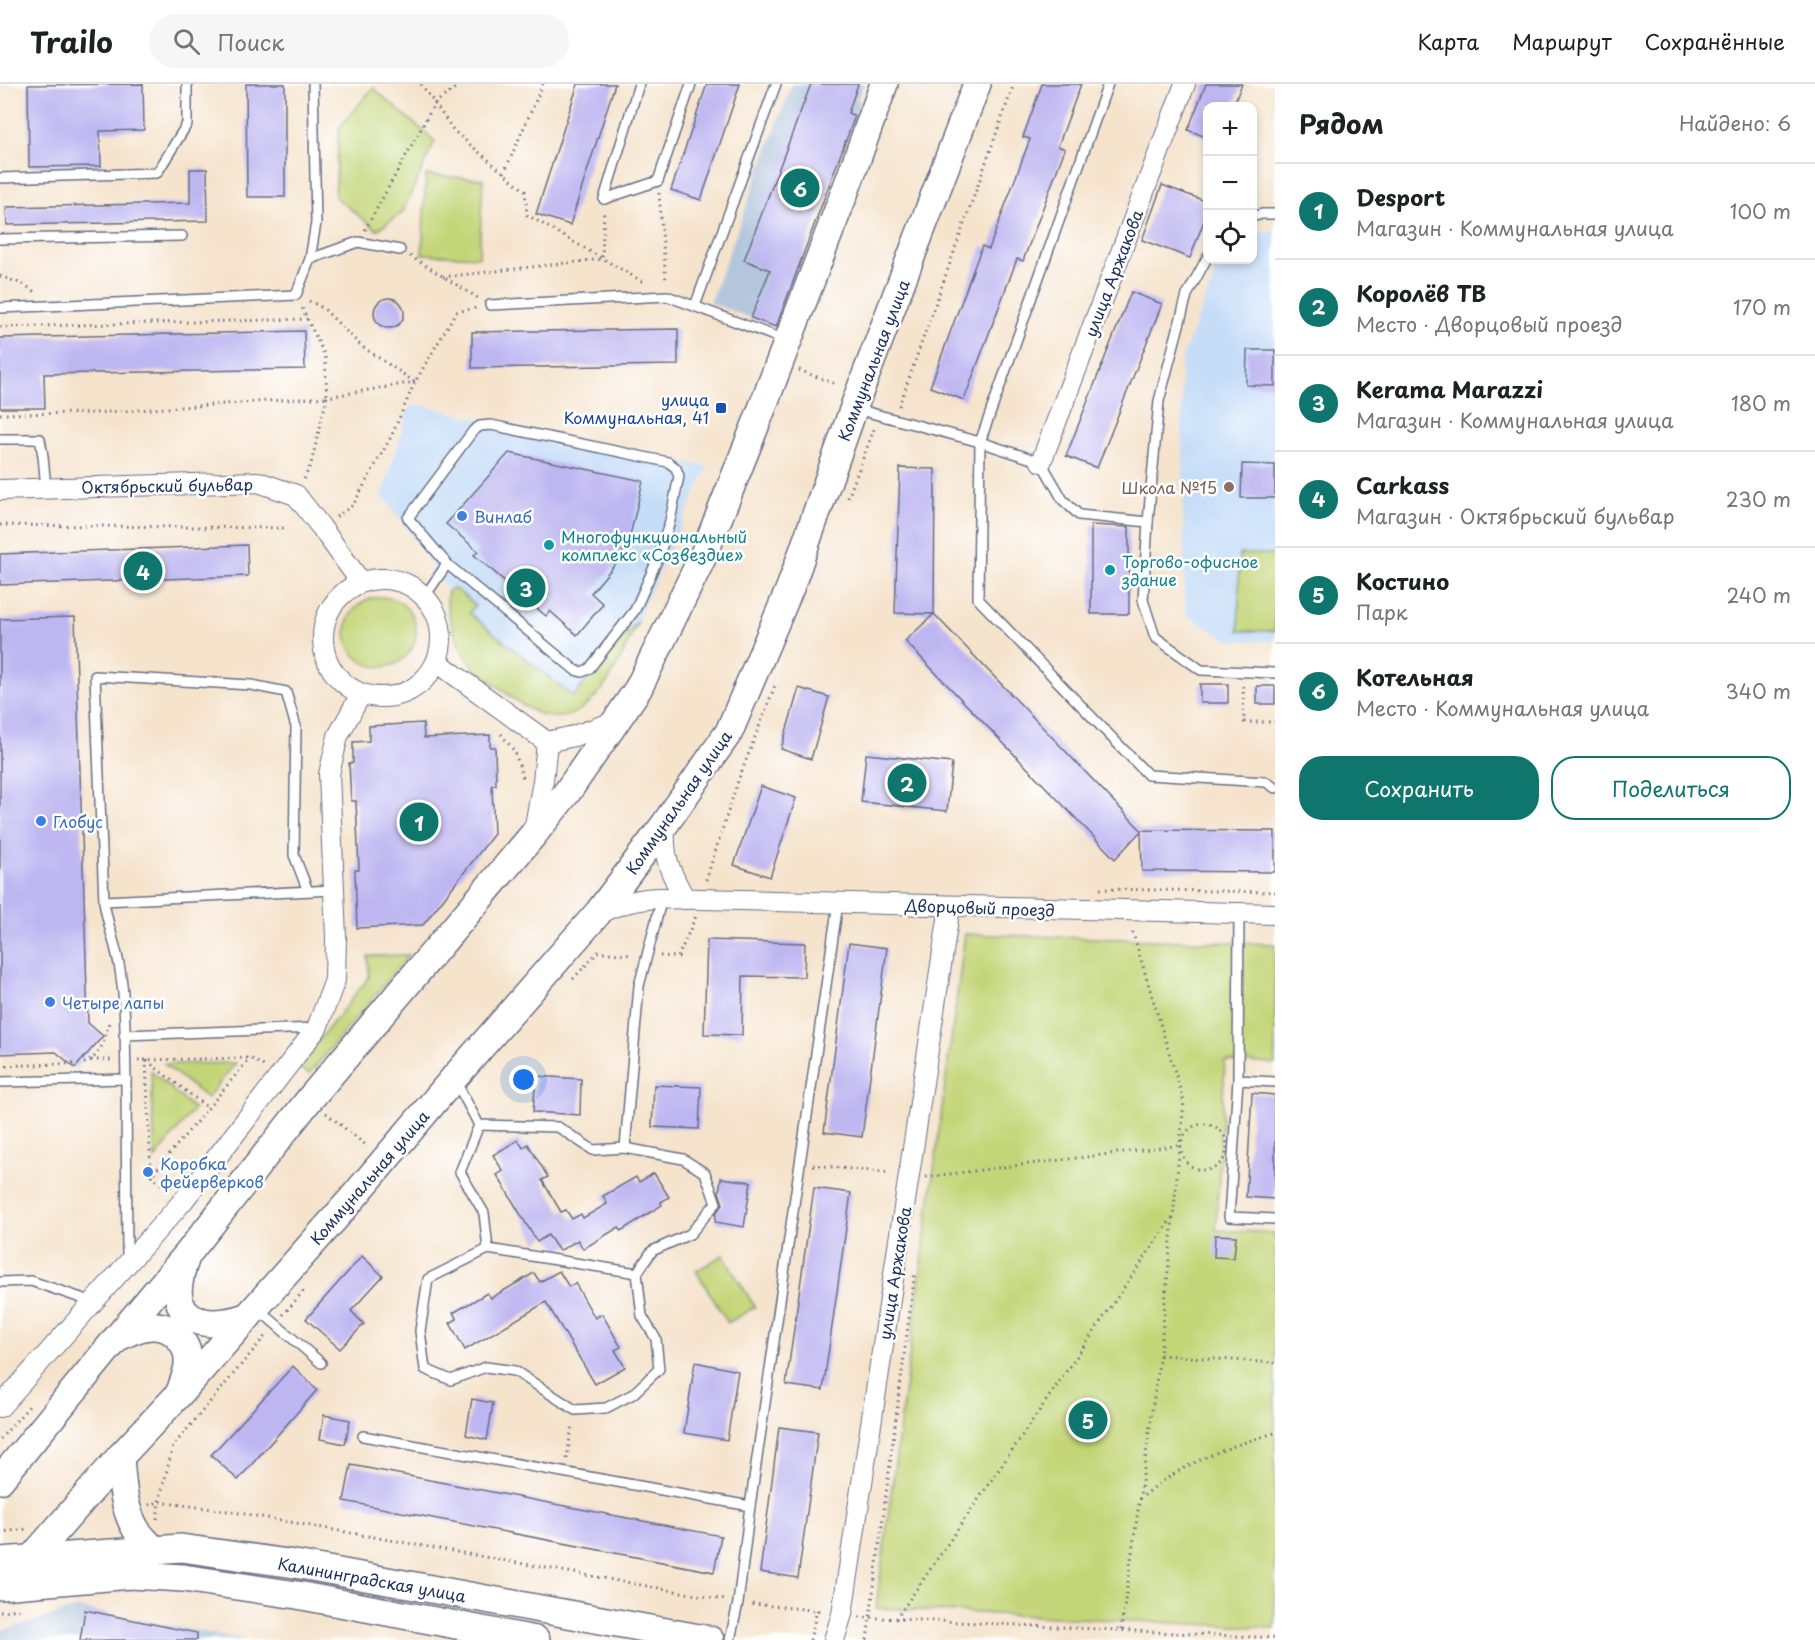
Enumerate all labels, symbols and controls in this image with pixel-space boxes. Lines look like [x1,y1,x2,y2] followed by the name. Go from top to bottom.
[149,14,569,68] search box
[30,20,113,63] text: Trailo
[170,25,203,58] icon: search
[218,25,284,58] text: Поиск
[1418,25,1479,57] text: Карта
[1512,25,1612,57] text: Маршрут
[1645,25,1785,57] text: Сохранённые
[1203,102,1257,264] map controls
[1203,102,1257,156] button: +
[1299,104,1384,143] text: Рядом
[1679,108,1791,138] text: Найдено: 6
[1203,156,1257,210] button: −
[780,166,820,210] pin: 6
[1356,180,1445,213] text: Desport
[1314,196,1323,226] text: 1
[1730,196,1791,226] text: 100 m
[1078,206,1148,340] street label: улица Аржакова
[1203,210,1257,264] button: locate
[1356,213,1674,243] text: Магазин · Коммунальная улица
[831,276,915,444] street label: Коммунальная улица
[1356,276,1486,309] text: Королёв ТВ
[1311,292,1326,322] text: 2
[1733,292,1791,322] text: 170 m
[1356,309,1622,339] text: Место · Дворцовый проезд
[1356,372,1543,405] text: Kerama Marazzi
[564,387,709,429] place label: улица Коммунальная, 41
[1312,388,1325,418] text: 3
[1731,388,1791,418] text: 180 m
[714,401,728,415] marker: улица Коммунальная, 41
[1356,405,1674,435] text: Магазин · Коммунальная улица
[1356,468,1449,501] text: Carkass
[81,471,253,498] street label: Октябрьский бульвар
[1121,475,1217,499] place label: Школа №15
[1222,480,1236,494] marker: Школа №15
[1312,484,1325,514] text: 4
[1726,484,1791,514] text: 230 m
[1356,501,1674,531] text: Магазин · Октябрьский бульвар
[474,504,532,528] place label: Винлаб
[455,509,469,523] marker: Винлаб
[561,524,747,566] place label: Многофункциональный комплекс «Созвездие»
[542,538,556,552] marker: Многофункциональный комплекс «Созвездие»
[124,548,162,594] pin: 4
[1121,549,1259,591] place label: Торгово-офисное здание
[1103,563,1117,577] marker: Торгово-офисное здание
[1356,564,1449,597] text: Костино
[506,566,546,610] pin: 3
[1312,580,1325,610] text: 5
[1726,580,1791,610] text: 240 m
[1356,597,1408,627] text: Парк
[1356,660,1474,693] text: Котельная
[1311,676,1326,706] text: 6
[1726,676,1791,706] text: 340 m
[1356,693,1649,723] text: Место · Коммунальная улица
[619,725,737,879] street label: Коммунальная улица
[1299,756,1539,820] button: Сохранить
[1551,756,1791,820] button: Поделиться
[888,760,926,806] pin: 2
[400,800,438,844] pin: 1
[53,809,103,833] place label: Глобус
[34,814,48,828] marker: Глобус
[904,892,1055,922] street label: Дворцовый проезд
[62,990,164,1014] place label: Четыре лапы
[43,995,57,1009] marker: Четыре лапы
[509,1065,538,1094] your location
[304,1105,434,1249] street label: Коммунальная улица
[160,1151,264,1193] place label: Коробка фейерверков
[141,1165,155,1179] marker: Коробка фейерверков
[872,1205,916,1341] street label: улица Аржакова
[1068,1398,1108,1442] pin: 5
[276,1551,468,1607] street label: Калининградская улица

